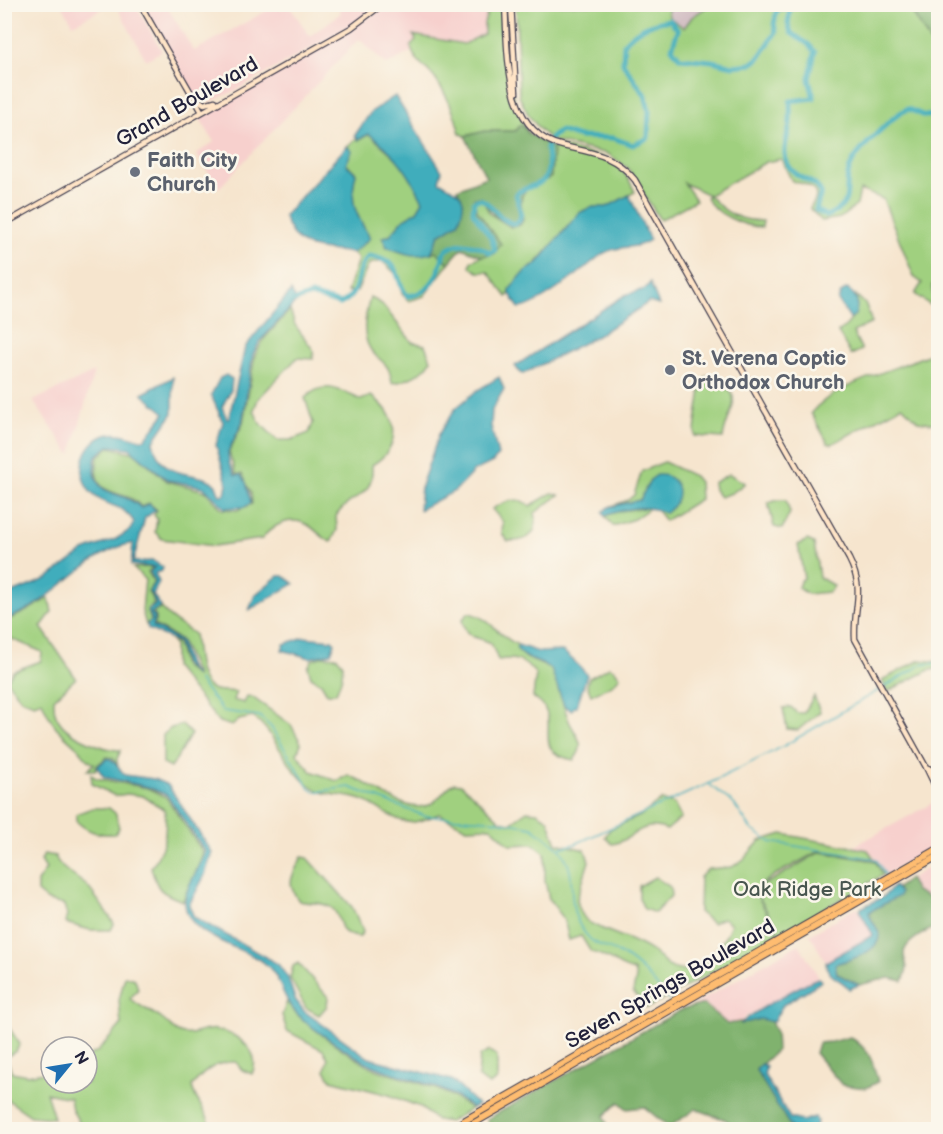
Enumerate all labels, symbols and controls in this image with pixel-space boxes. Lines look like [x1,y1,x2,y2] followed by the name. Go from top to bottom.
[111,51,263,153] street label: Grand Boulevard
[147,148,238,197] place label: Faith City Church
[128,165,142,179] marker: Faith City Church
[682,346,846,395] place label: St. Verena Coptic Orthodox Church
[663,363,677,377] marker: St. Verena Coptic Orthodox Church
[733,877,882,902] park label: Oak Ridge Park
[561,914,779,1054] street label: Seven Springs Boulevard
[39,1035,99,1095] north arrow
[69,1048,92,1068] text: N

